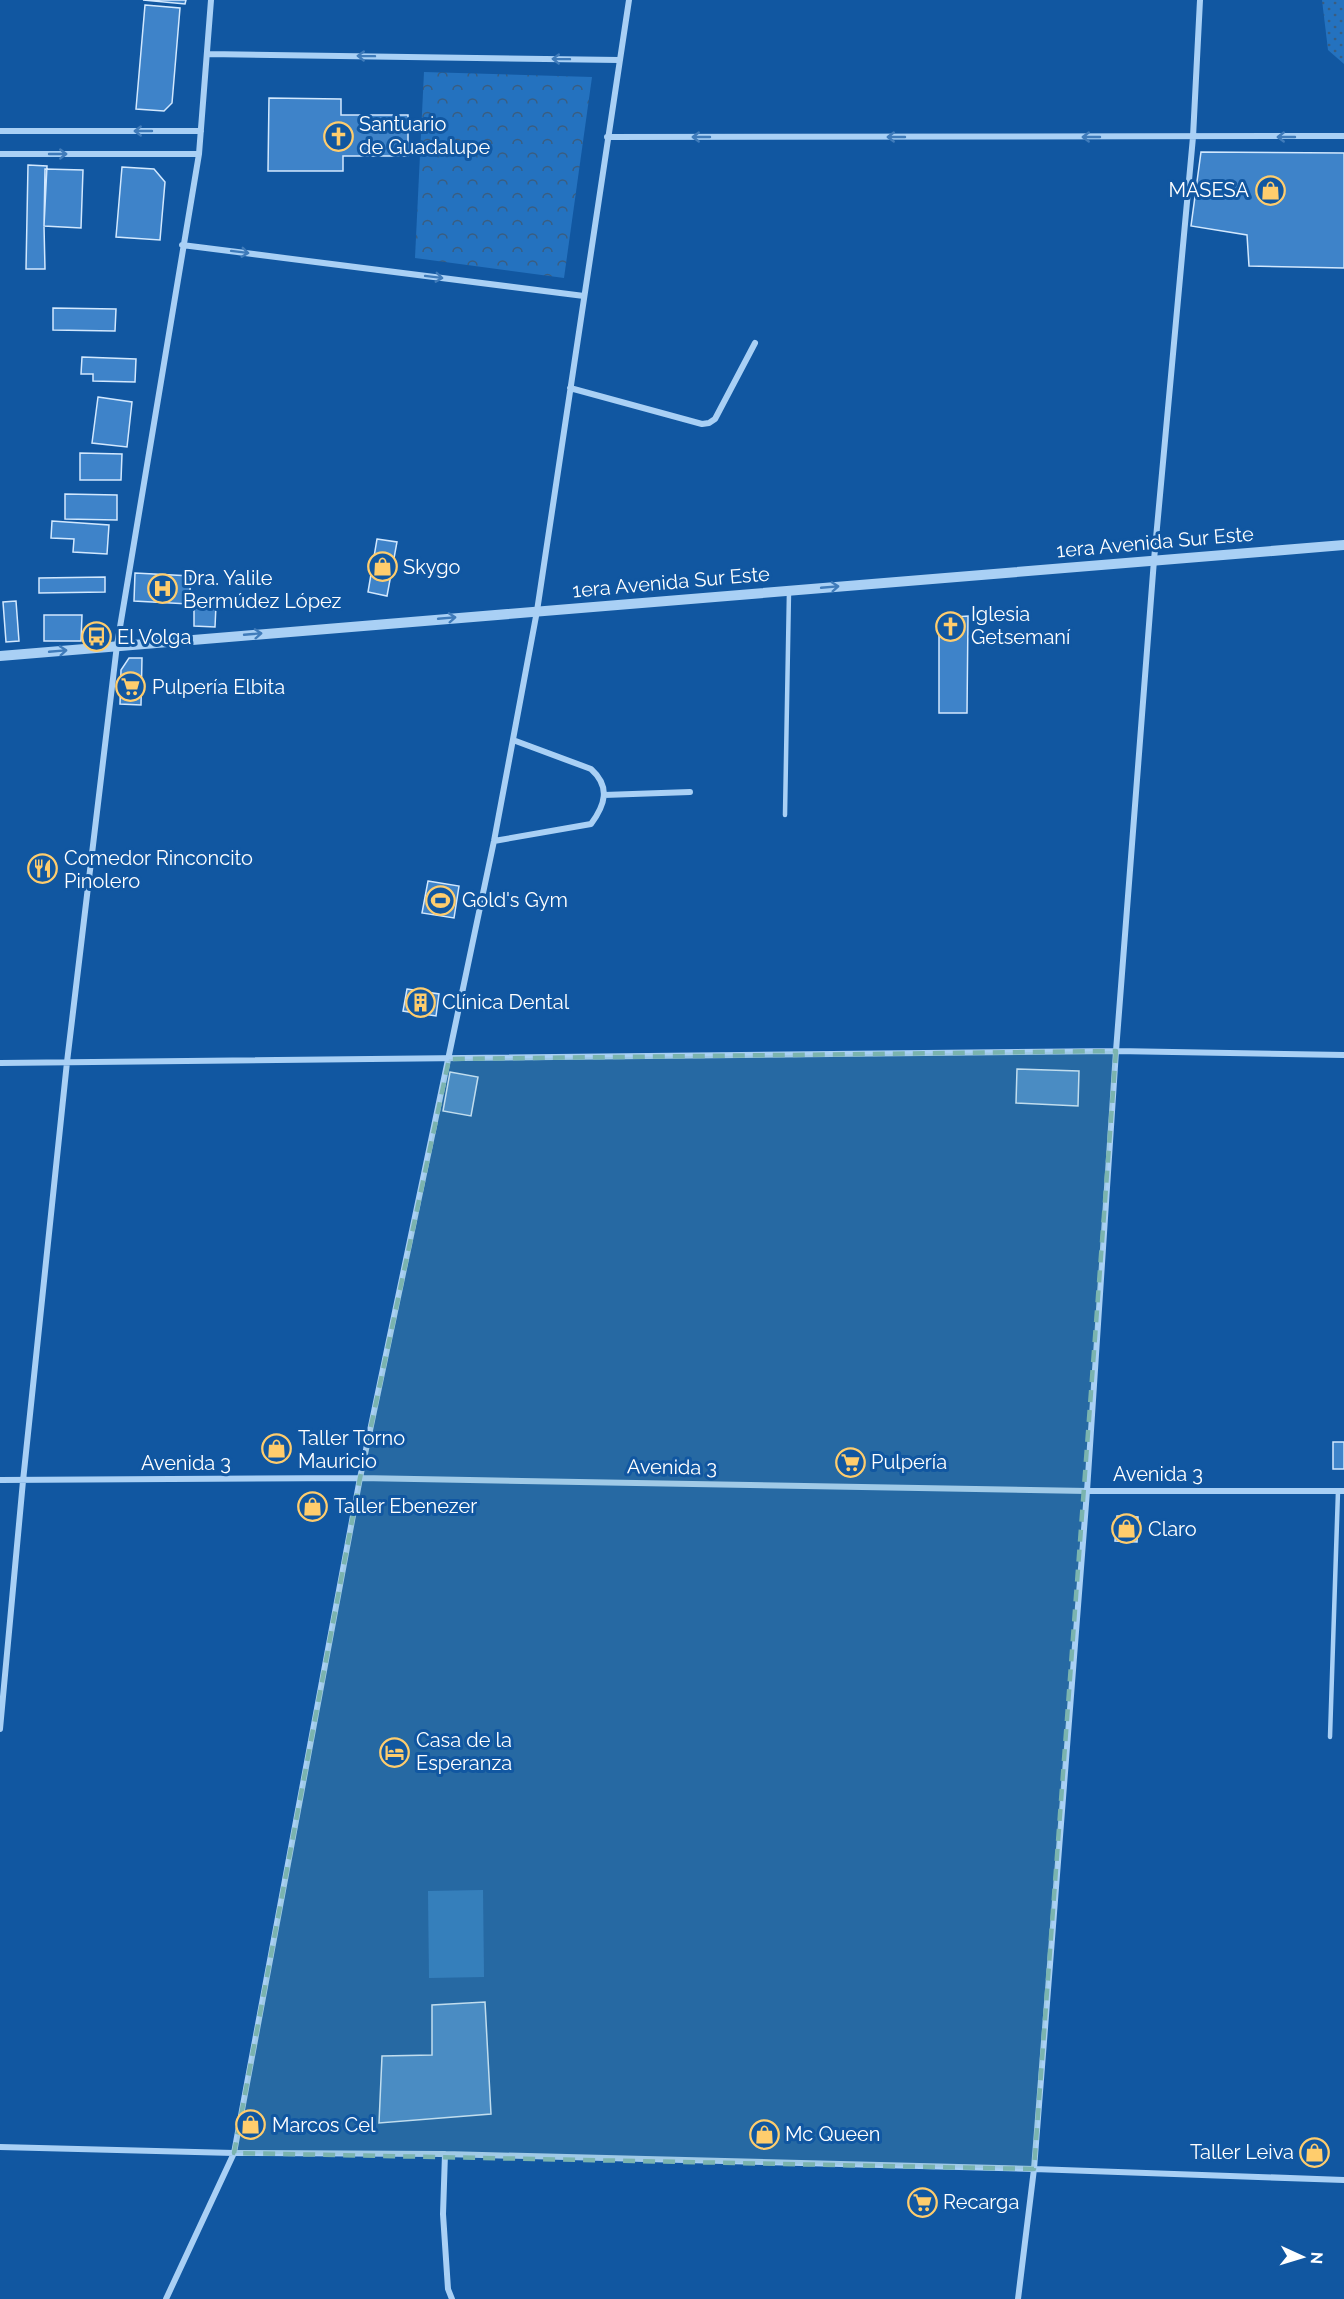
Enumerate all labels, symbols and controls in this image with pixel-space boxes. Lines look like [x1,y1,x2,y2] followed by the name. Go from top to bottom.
[356,50,376,62] one-way arrow
[551,54,571,65] one-way arrow
[359,112,490,159] place label: Santuario de Guadalupe
[322,120,354,152] church icon: Santuario de Guadalupe
[133,125,153,137] one-way arrow
[691,131,711,143] one-way arrow
[886,131,906,143] one-way arrow
[1081,131,1101,143] one-way arrow
[1276,131,1296,143] one-way arrow
[48,148,68,160] one-way arrow
[1254,174,1286,206] shop icon: MASESA
[1169,178,1249,202] place label: MASESA
[230,247,250,258] one-way arrow
[423,271,443,282] one-way arrow
[1055,521,1255,563] street label: 1era Avenida Sur Este
[366,551,398,583] shop icon: Skygo
[403,555,461,579] place label: Skygo
[571,561,771,603] street label: 1era Avenida Sur Este
[183,566,342,613] place label: Dra. Yalile Bermúdez López
[146,573,178,605] hospital icon: Dra. Yalile Bermúdez López
[819,582,839,593] one-way arrow
[971,602,1071,649] place label: Iglesia Getsemaní
[934,610,966,642] church icon: Iglesia Getsemaní
[436,612,456,623] one-way arrow
[80,621,112,653] bus stop icon: El Volga
[117,625,191,649] place label: El Volga
[242,628,262,639] one-way arrow
[48,645,68,656] one-way arrow
[115,671,147,703] supermarket icon: Pulpería Elbita
[152,675,285,699] place label: Pulpería Elbita
[64,846,253,893] place label: Comedor Rinconcito Pinolero
[27,853,59,885] restaurant icon: Comedor Rinconcito Pinolero
[425,884,457,916] sports icon: Gold's Gym
[462,888,568,912] place label: Gold's Gym
[405,986,437,1018] building icon: Clínica Dental
[442,990,570,1014] place label: Clínica Dental
[298,1426,405,1473] place label: Taller Torno Mauricio
[261,1433,293,1465] shop icon: Taller Torno Mauricio
[834,1446,866,1478] supermarket icon: Pulpería
[871,1450,947,1474] place label: Pulpería
[141,1451,231,1475] street label: Avenida 3
[627,1454,717,1480] street label: Avenida 3
[1113,1462,1203,1486] street label: Avenida 3
[297,1490,329,1522] shop icon: Taller Ebenezer
[334,1494,477,1518] place label: Taller Ebenezer
[1111,1513,1143,1545] shop icon: Claro
[1148,1517,1197,1541] place label: Claro
[416,1728,512,1775] place label: Casa de la Esperanza
[379,1736,411,1768] hotel icon: Casa de la Esperanza
[235,2109,267,2141] shop icon: Marcos Cel
[272,2113,376,2137] place label: Marcos Cel
[748,2118,780,2150] shop icon: Mc Queen
[785,2122,880,2146] place label: Mc Queen
[1299,2136,1331,2168] shop icon: Taller Leiva
[1190,2140,1294,2164] place label: Taller Leiva
[906,2186,938,2218] supermarket icon: Recarga
[943,2190,1019,2214] place label: Recarga
[1272,2227,1332,2287] north arrow
[1307,2251,1326,2265] text: N

